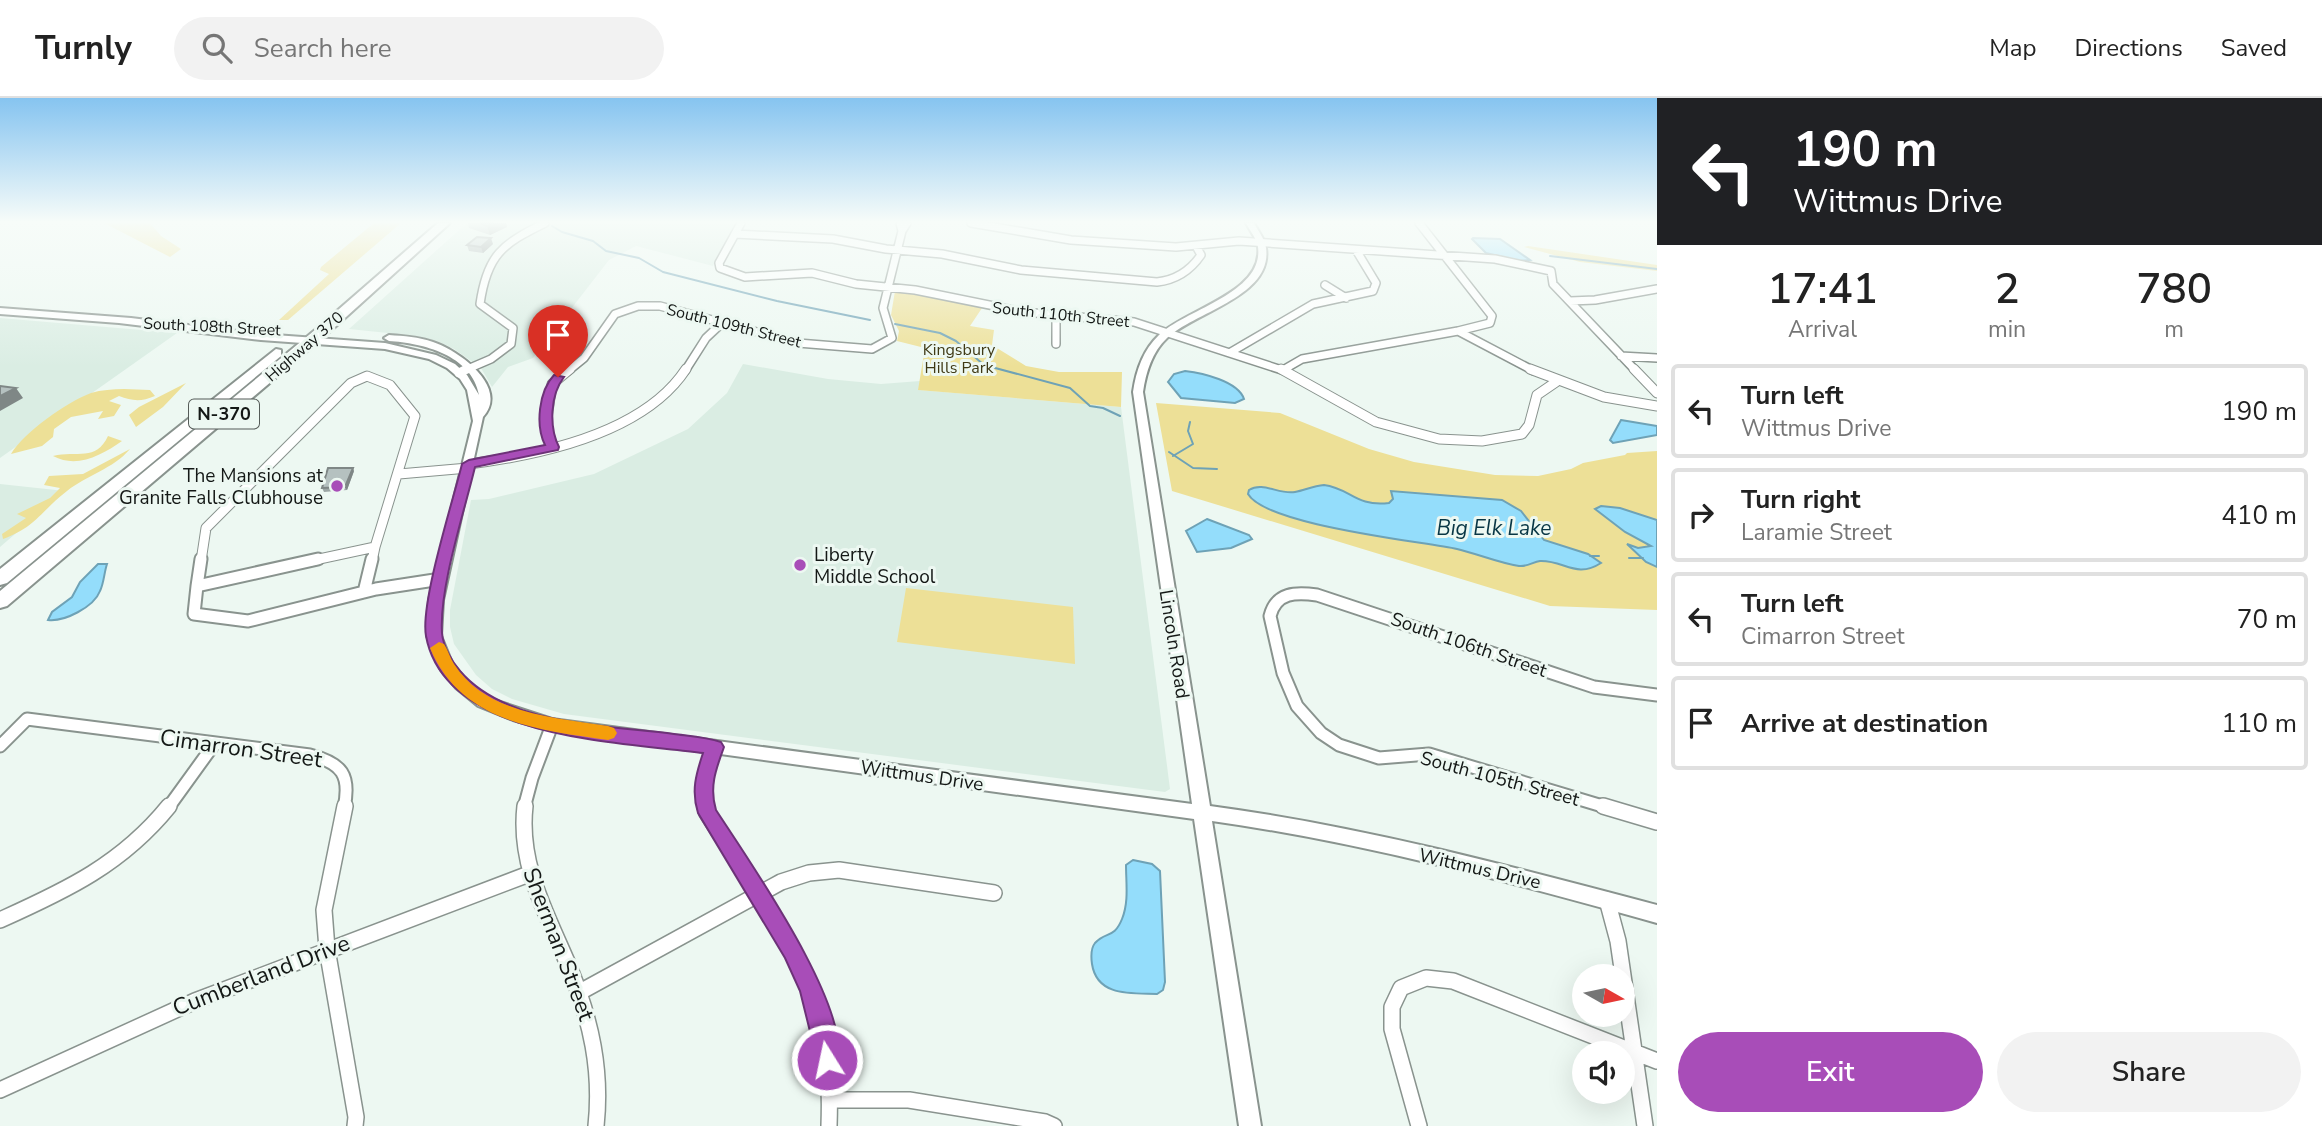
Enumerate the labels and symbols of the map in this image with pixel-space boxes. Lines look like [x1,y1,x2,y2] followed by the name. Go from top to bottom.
[991,297,1131,333] street label: South 110th Street
[664,299,804,353] street label: South 109th Street
[528,305,588,377] pin
[261,307,349,387] street label: Highway 370
[143,312,282,342] street label: South 108th Street
[923,339,996,379] park label: Kingsbury Hills Park
[189,400,259,428] road number: N-370
[119,463,323,511] place label: The Mansions at Granite Falls Clubhouse
[329,478,345,494] marker: The Mansions at Granite Falls Clubhouse
[1436,514,1552,542] water label: Big Elk Lake
[814,542,936,590] place label: Liberty Middle School
[792,557,808,573] marker: Liberty Middle School
[1153,588,1195,701] street label: Lincoln Road
[1387,606,1551,684] street label: South 106th Street
[158,722,325,775] street label: Cimarron Street
[1417,745,1582,813] street label: South 105th Street
[858,754,985,798] street label: Wittmus Drive
[1416,842,1543,896] street label: Wittmus Drive
[515,863,602,1026] street label: Sherman Street
[168,927,354,1024] street label: Cumberland Drive
[1572,964,1634,1027] north arrow
[790,1023,864,1097] position arrow

